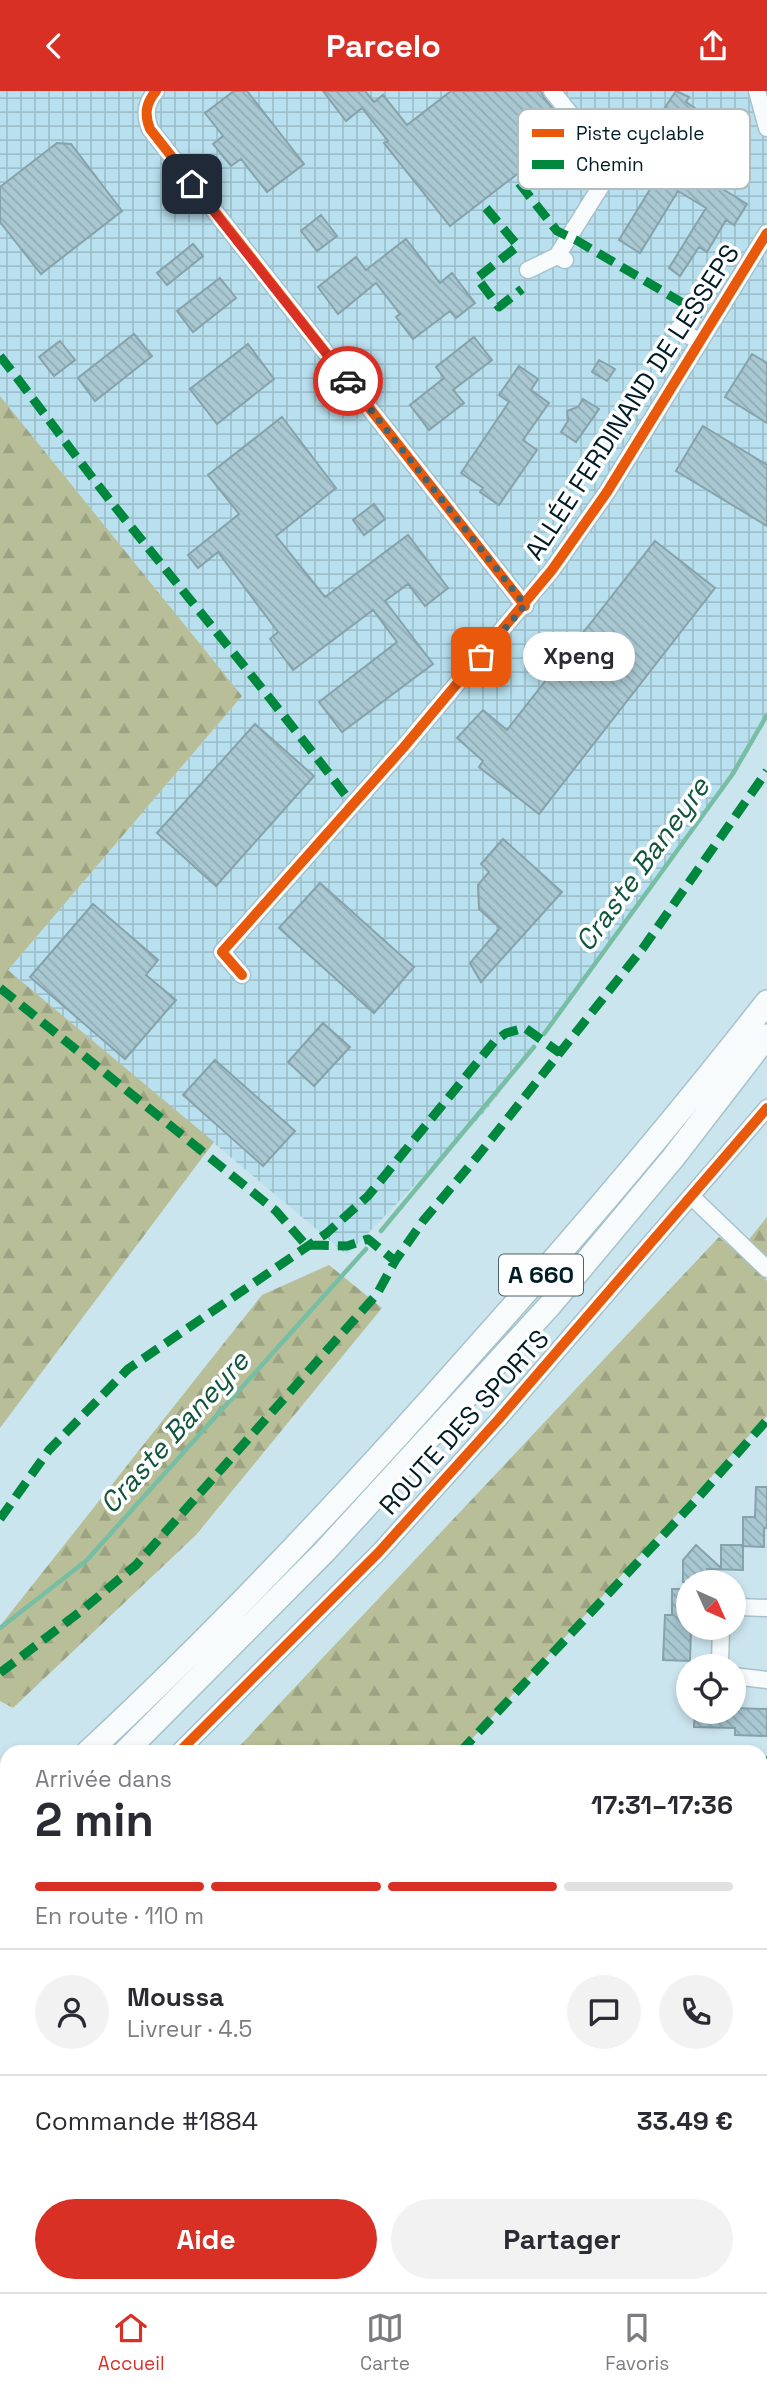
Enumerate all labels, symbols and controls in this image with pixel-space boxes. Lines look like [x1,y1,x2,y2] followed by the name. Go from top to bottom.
[326,26,441,66] text: Parcelo
[35,27,73,65] icon: back
[694,27,732,65] icon: share
[518,109,750,189] legend
[576,121,704,146] text: Piste cyclable
[576,152,644,177] text: Chemin
[162,154,222,214] pin
[173,165,211,203] icon: home
[517,238,747,566] street label: ALLÉE FERDINAND DE LESSEPS
[313,346,383,416] courier
[329,362,367,400] icon: car
[451,627,511,687] pin
[523,633,635,681] callout: Xpeng
[462,638,500,676] icon: bag
[543,641,615,671] text: Xpeng
[567,769,718,958] water label: Craste Baneyre
[499,1255,583,1295] road number: A 660
[372,1322,556,1522] street label: ROUTE DES SPORTS
[91,1342,257,1521] water label: Craste Baneyre
[676,1570,746,1640] north arrow
[676,1570,746,1724] map controls
[676,1654,746,1724] button: locate
[35,1764,172,1794] text: Arrivée dans
[591,1788,733,1822] text: 17:31–17:36
[35,1791,154,1849] text: 2 min
[35,1901,204,1931] text: En route · 110 m
[35,1975,109,2049] button: person
[567,1975,641,2049] button: chat
[659,1975,733,2049] button: phone
[127,1980,224,2014] text: Moussa
[127,2014,252,2044] text: Livreur · 4.5
[35,2104,258,2138] text: Commande #1884
[637,2104,733,2138] text: 33.49 €
[35,2199,377,2279] button: Aide
[391,2199,733,2279] button: Partager
[98,2309,165,2376] tab: Accueil
[360,2309,410,2376] tab: Carte
[605,2309,669,2376] tab: Favoris

